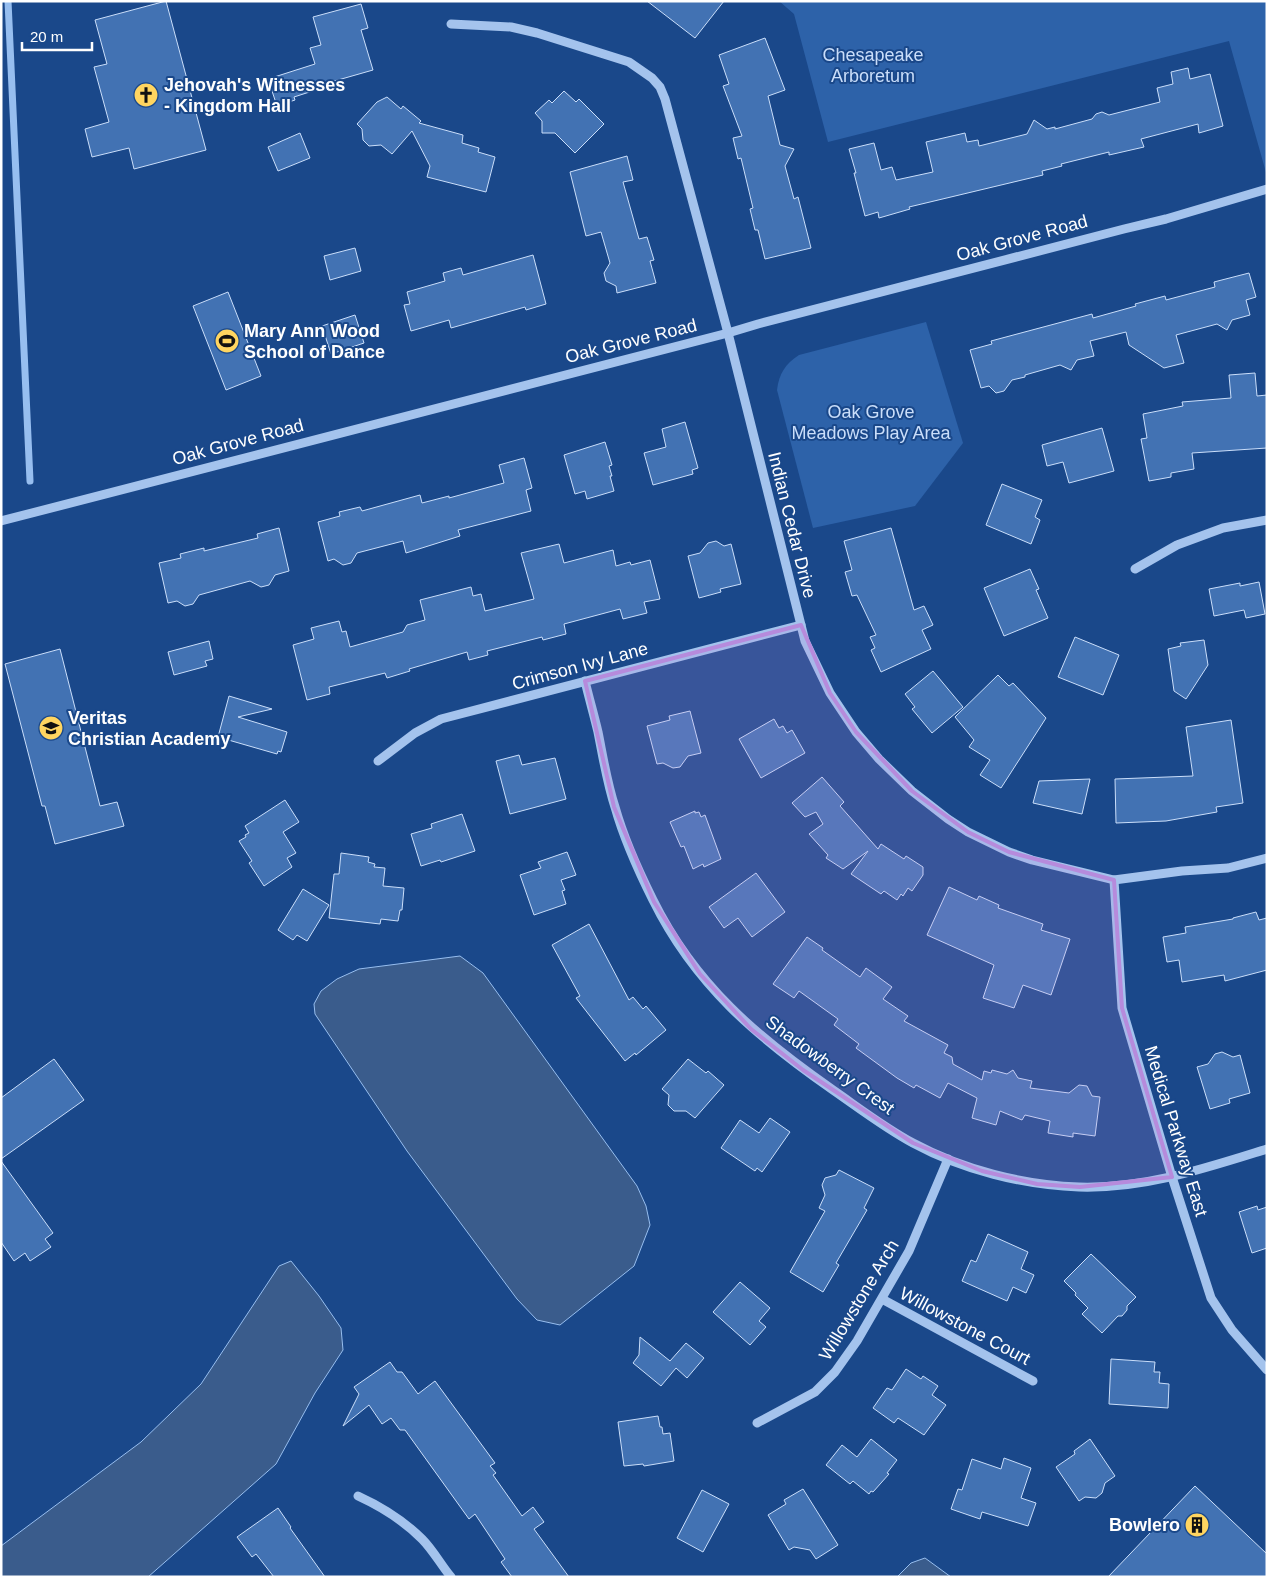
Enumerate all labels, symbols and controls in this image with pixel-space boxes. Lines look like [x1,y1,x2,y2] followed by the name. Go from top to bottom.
[22,20,92,52] scale bar
[30,28,63,45] text: 20 m
[822,45,924,86] park label: Chesapeake Arboretum
[164,75,345,116] place label: Jehovah's Witnesses - Kingdom Hall
[133,82,159,108] church icon: Jehovah's Witnesses - Kingdom Hall
[954,211,1090,265] street label: Oak Grove Road
[563,315,699,367] street label: Oak Grove Road
[244,321,385,362] place label: Mary Ann Wood School of Dance
[214,328,240,354] sports icon: Mary Ann Wood School of Dance
[791,402,952,443] park label: Oak Grove Meadows Play Area
[170,415,306,469] street label: Oak Grove Road
[764,450,820,600] street label: Indian Cedar Drive
[510,638,650,694] street label: Crimson Ivy Lane
[68,708,230,749] place label: Veritas Christian Academy
[38,715,64,741] school or university icon: Veritas Christian Academy
[762,1012,898,1118] street label: Shadowberry Crest
[1141,1043,1211,1219] street label: Medical Parkway East
[815,1236,903,1364] street label: Willowstone Arch
[896,1283,1034,1369] street label: Willowstone Court
[1184,1512,1210,1538] building icon: Bowlero
[1109,1515,1180,1535] place label: Bowlero

